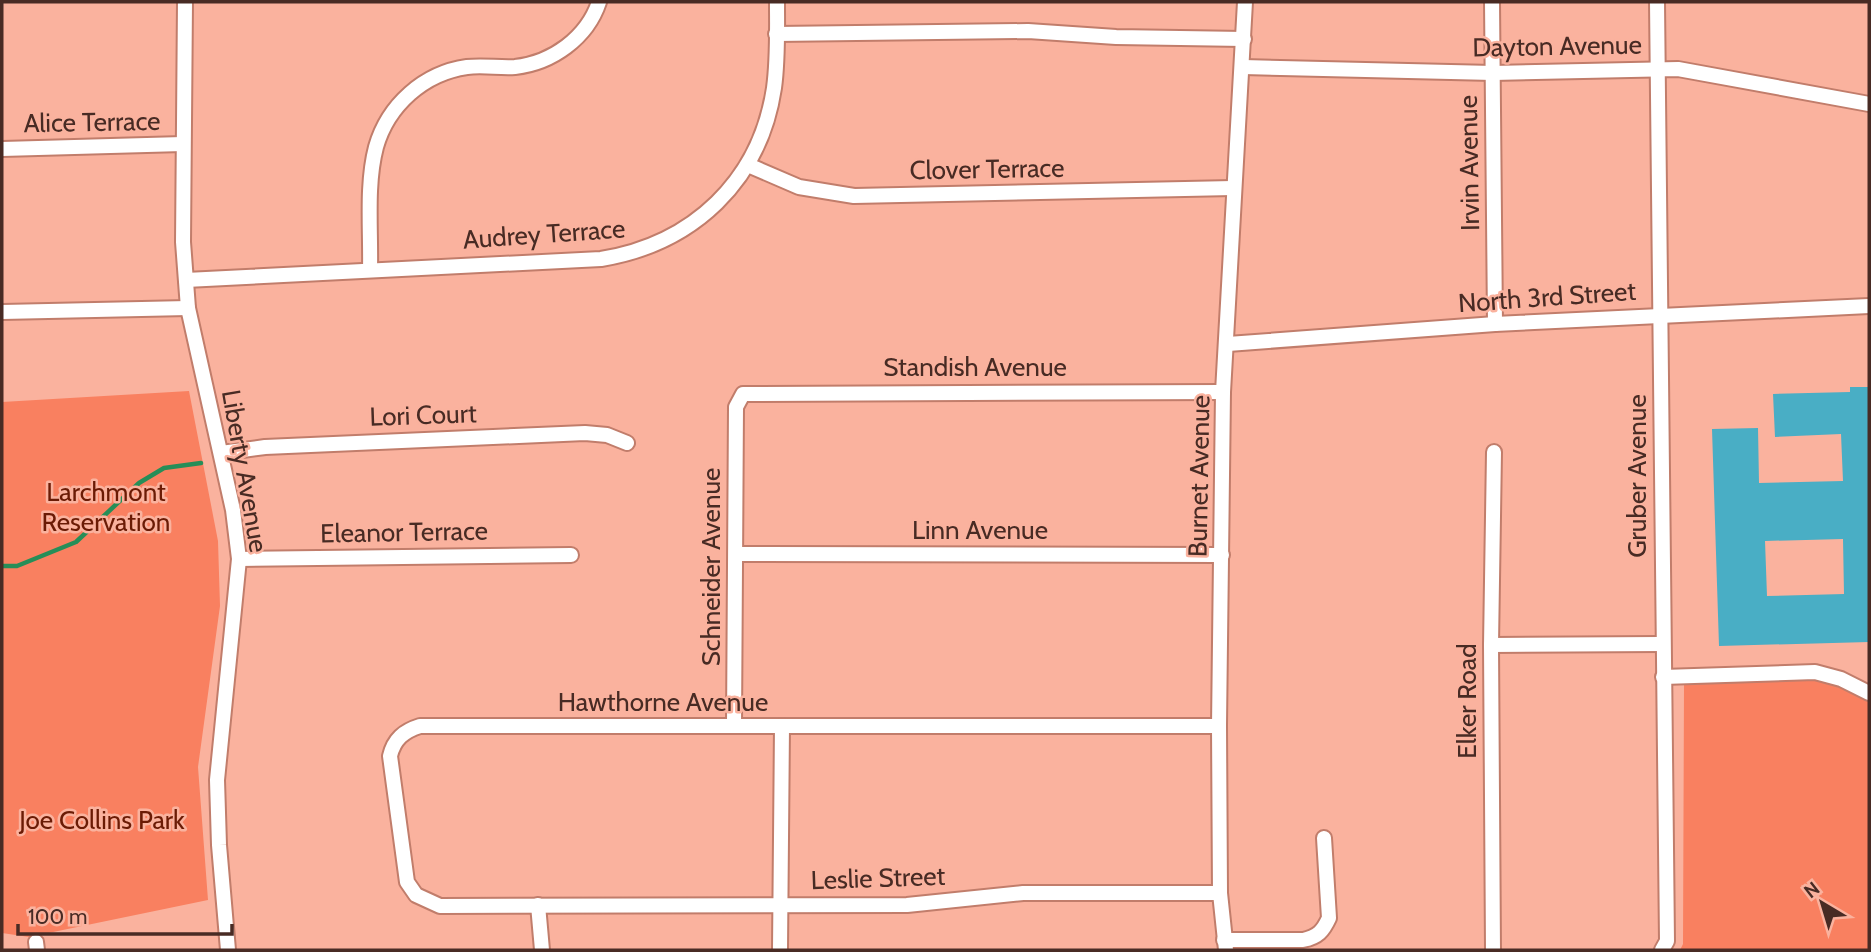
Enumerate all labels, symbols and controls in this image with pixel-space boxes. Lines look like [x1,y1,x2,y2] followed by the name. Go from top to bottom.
[1472,29,1642,63] street label: Dayton Avenue
[1452,95,1486,231] street label: Irvin Avenue
[23,105,161,139] street label: Alice Terrace
[909,152,1065,186] street label: Clover Terrace
[462,212,626,256] street label: Audrey Terrace
[1457,275,1637,319] street label: North 3rd Street
[883,351,1067,383] street label: Standish Avenue
[215,387,275,555] street label: Liberty Avenue
[1621,394,1653,558] street label: Gruber Avenue
[1182,395,1216,557] street label: Burnet Avenue
[369,397,477,433] street label: Lori Court
[695,468,727,666] street label: Schneider Avenue
[42,476,170,538] park label: Larchmont Reservation
[912,514,1048,546] street label: Linn Avenue
[320,515,488,549] street label: Eleanor Terrace
[1451,643,1483,759] street label: Elker Road
[558,686,768,718] street label: Hawthorne Avenue
[18,804,185,836] park label: Joe Collins Park
[810,860,946,896] street label: Leslie Street
[1787,868,1857,938] north arrow
[1799,877,1824,903] text: N
[18,892,231,936] scale bar
[28,904,87,929] text: 100 m

